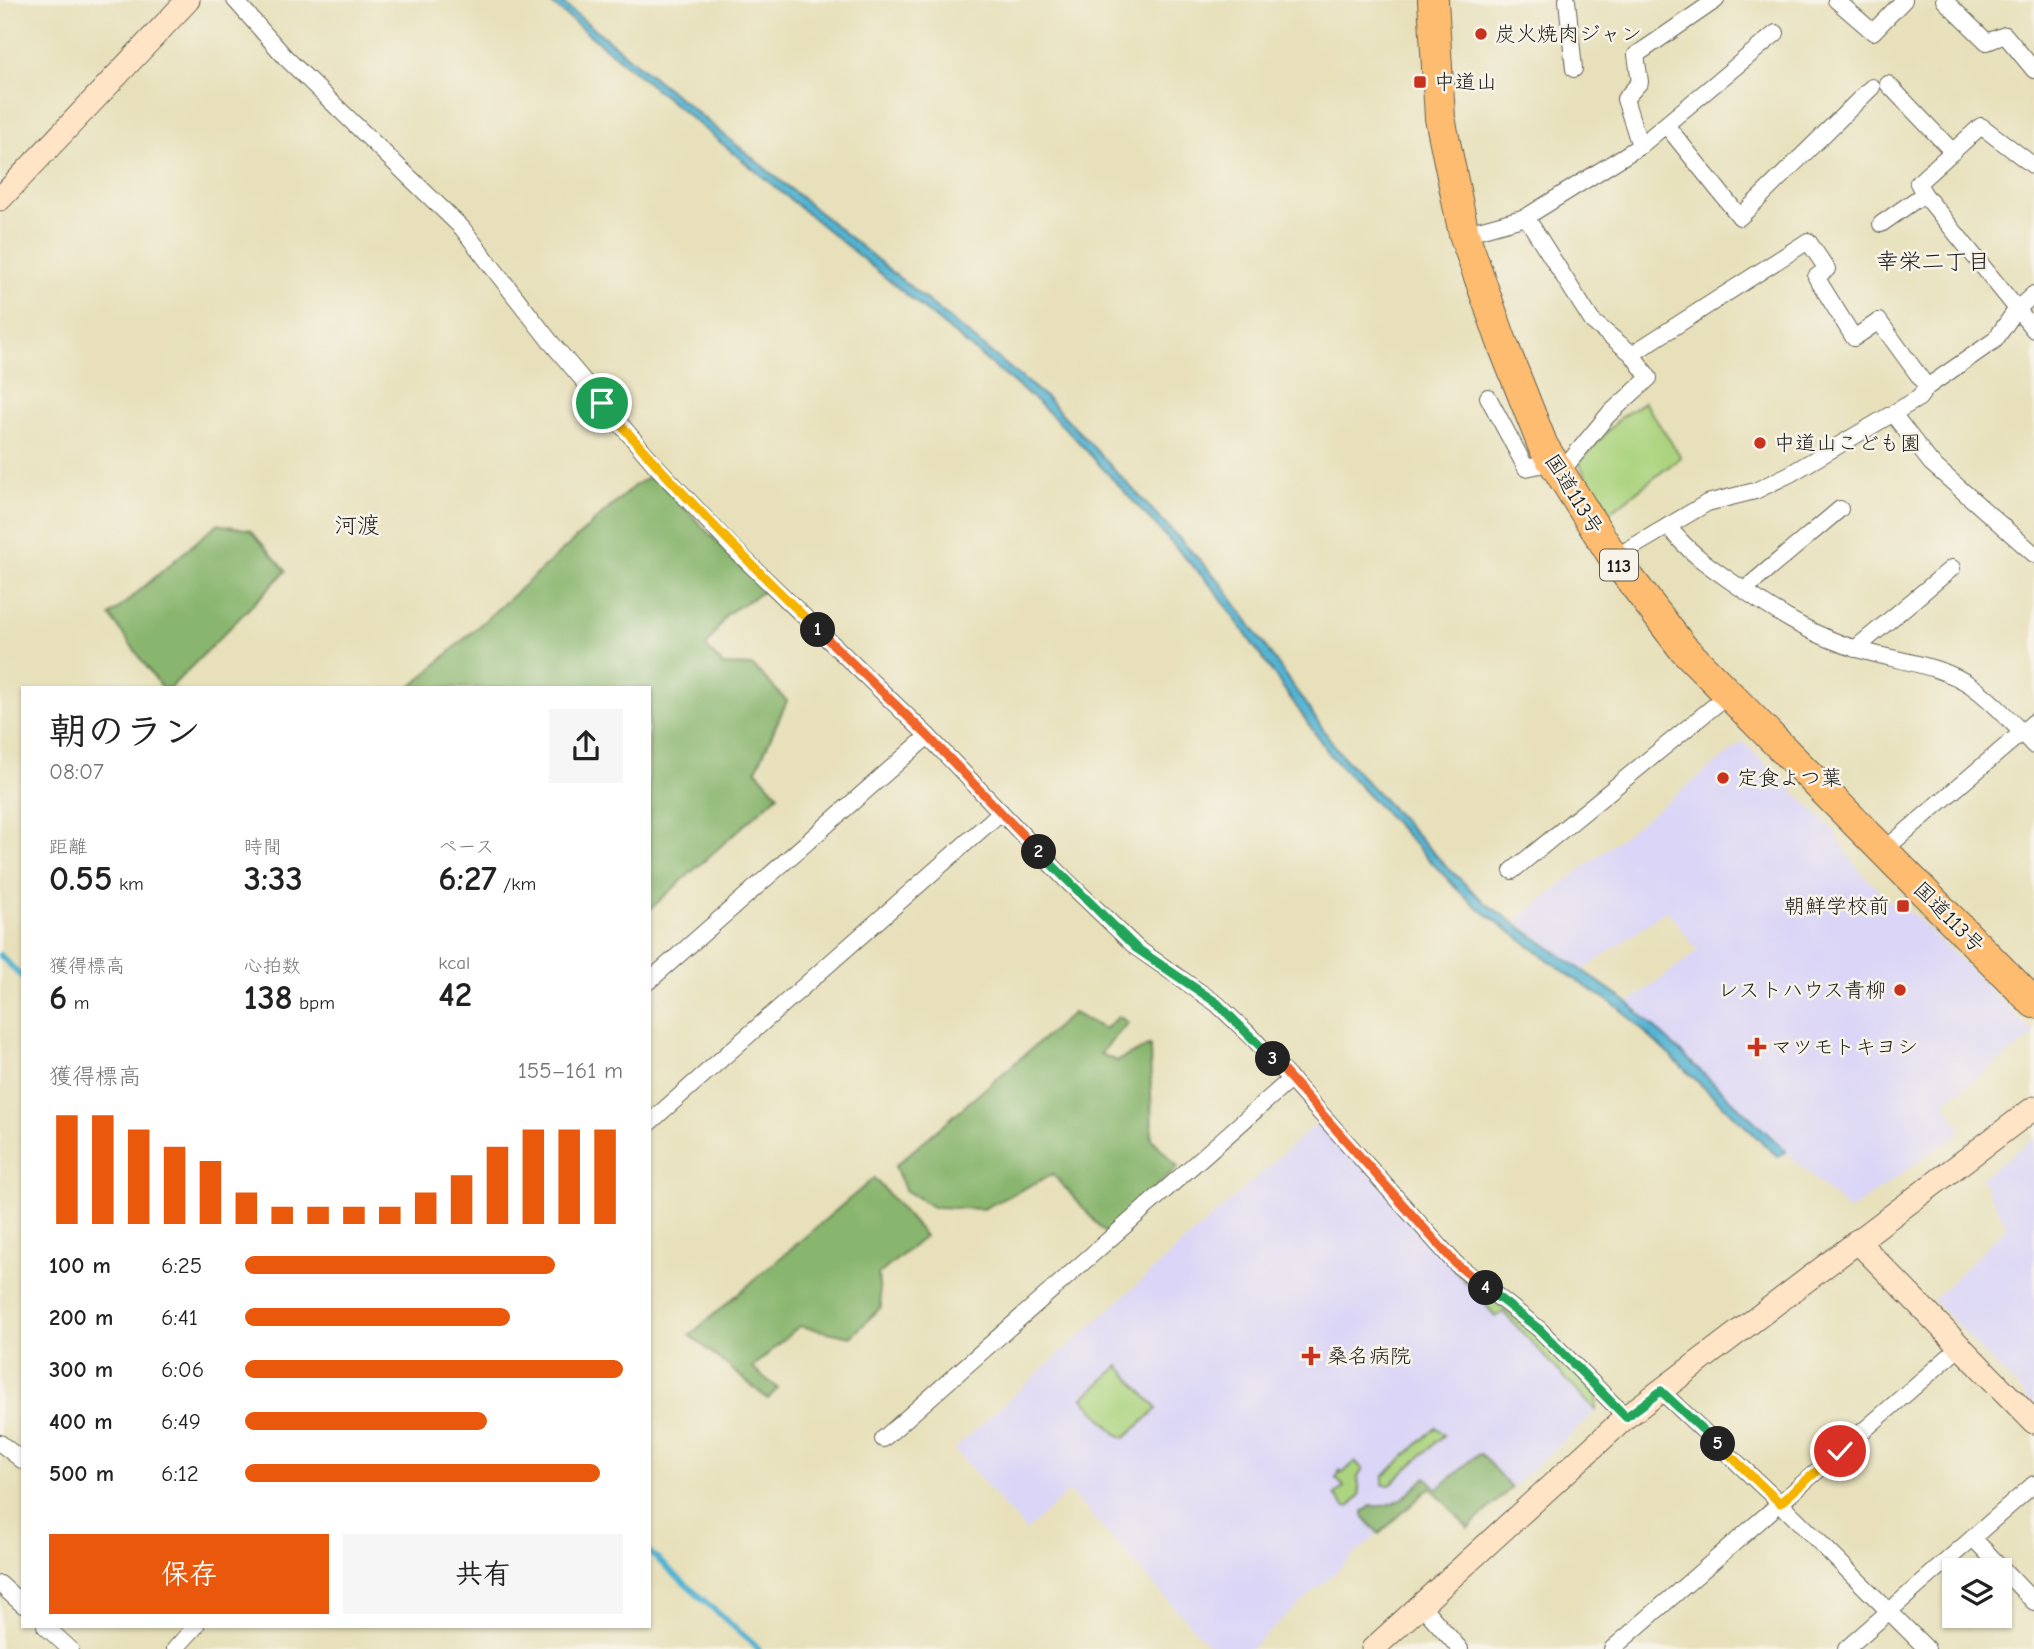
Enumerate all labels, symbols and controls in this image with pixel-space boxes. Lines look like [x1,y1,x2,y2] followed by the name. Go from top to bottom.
[1495,22,1642,46] place label: 炭火焼肉ジャン
[1473,26,1489,42] marker: 炭火焼肉ジャン
[1434,70,1497,94] place label: 中道山
[1412,74,1428,90] marker: 中道山
[1876,248,1991,275] district label: 幸栄二丁目
[572,373,632,433] pin
[583,384,621,422] icon: arrive
[1774,431,1921,455] place label: 中道山こども園
[1752,435,1768,451] marker: 中道山こども園
[1540,449,1608,539] street label: 国道113号
[334,512,380,539] district label: 河渡
[1600,550,1638,580] road number: 113
[800,612,836,648] pin: 1
[814,618,821,640] text: 1
[549,709,623,783] button: share
[49,710,201,754] text: 朝のラン
[49,758,104,785] text: 08:07
[1737,766,1842,790] place label: 定食よつ葉
[1715,770,1731,786] marker: 定食よつ葉
[1021,834,1056,870] pin: 2
[49,836,87,858] text: 距離
[244,836,282,858] text: 時間
[438,836,494,858] text: ペース
[1034,840,1043,862] text: 2
[49,858,113,899] text: 0.55
[244,858,303,899] text: 3:33
[438,858,497,899] text: 6:27
[113,873,144,895] text: km
[497,873,536,895] text: /km
[1909,877,1989,957] street label: 国道113号
[1784,894,1889,918] place label: 朝鮮学校前
[1895,898,1911,914] marker: 朝鮮学校前
[438,952,470,974] text: kcal
[49,955,125,977] text: 獲得標高
[244,955,301,977] text: 心拍数
[438,974,472,1015] text: 42
[49,977,67,1018] text: 6
[244,977,293,1018] text: 138
[1718,978,1886,1002] place label: レストハウス青柳
[1892,982,1908,998] marker: レストハウス青柳
[67,992,89,1014] text: m
[293,992,335,1014] text: bpm
[1771,1035,1918,1059] place label: マツモトキヨシ
[1749,1039,1765,1055] marker: マツモトキヨシ
[1256,1042,1290,1076] pin: 3
[1268,1047,1277,1069] text: 3
[518,1057,623,1084] text: 155–161 m
[49,1063,141,1090] text: 獲得標高
[49,1252,111,1279] text: 100 m
[161,1252,202,1279] text: 6:25
[1468,1270,1504,1306] pin: 4
[1481,1276,1490,1298] text: 4
[49,1304,113,1331] text: 200 m
[161,1304,198,1331] text: 6:41
[1327,1344,1411,1368] place label: 桑名病院
[1301,1346,1321,1366] marker: 桑名病院
[49,1356,113,1383] text: 300 m
[161,1356,204,1383] text: 6:06
[49,1408,113,1435] text: 400 m
[161,1408,201,1435] text: 6:49
[1810,1421,1870,1481] pin
[1700,1426,1736,1462] pin: 5
[1712,1432,1723,1454] text: 5
[1821,1432,1859,1470] icon: check
[49,1460,114,1487] text: 500 m
[161,1460,199,1487] text: 6:12
[49,1534,329,1614] button: 保存
[343,1534,623,1614] button: 共有
[1942,1558,2012,1628] map controls
[1942,1558,2012,1628] button: layers

